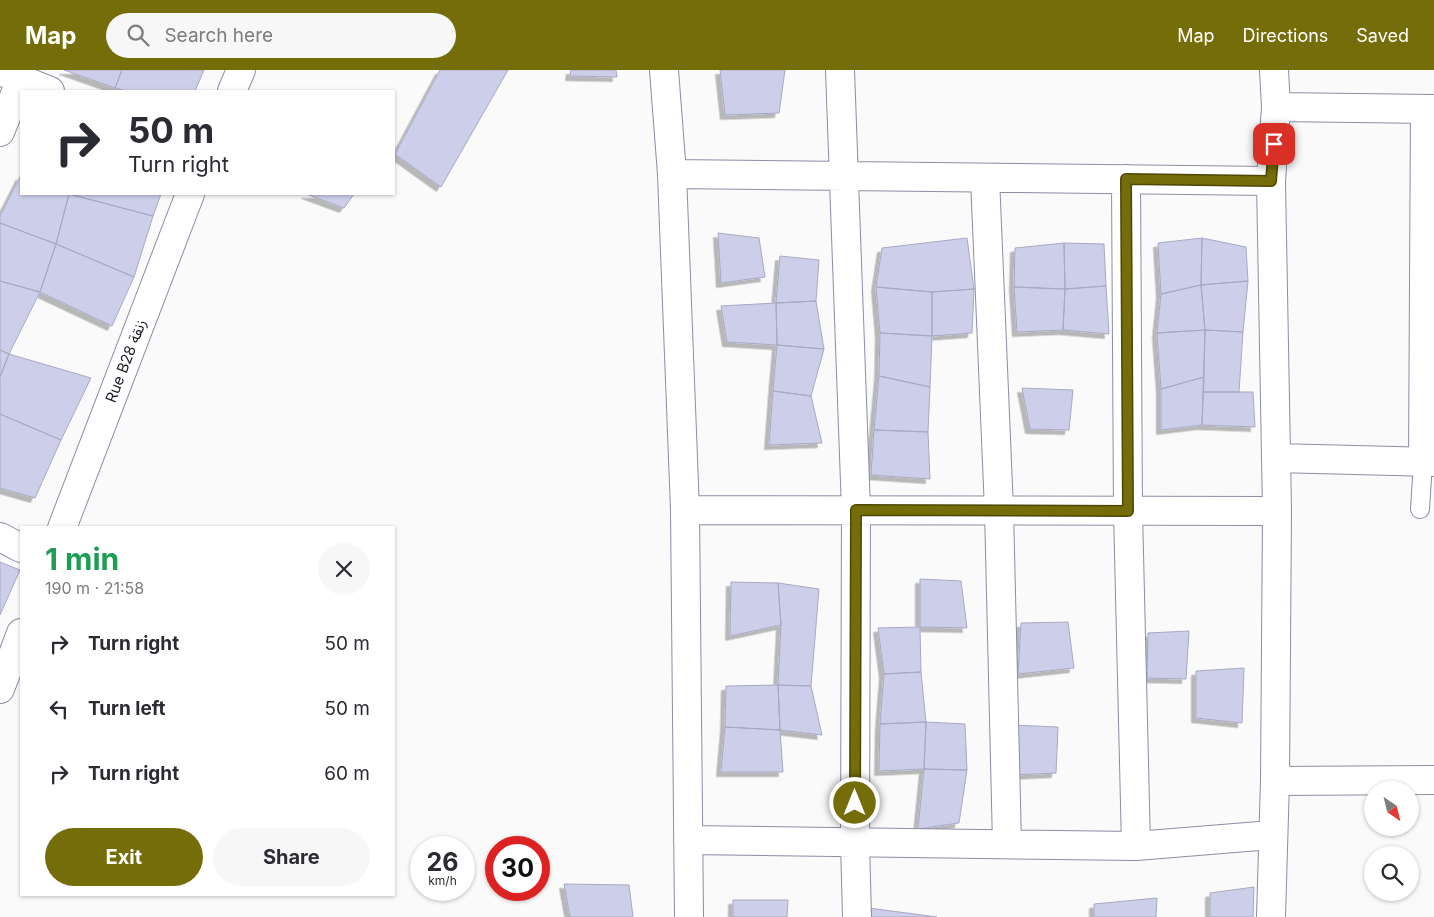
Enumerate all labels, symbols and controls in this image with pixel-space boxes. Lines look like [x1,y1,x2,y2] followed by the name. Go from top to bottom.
[106,13,456,58] search box
[25,21,76,50] text: Map
[124,21,152,49] icon: search
[164,24,273,47] text: Search here
[1177,25,1215,46] text: Map
[1243,25,1328,46] text: Directions
[1356,25,1409,46] text: Saved
[128,109,214,151] text: 50 m
[45,110,110,175] icon: right
[1253,123,1295,165] pin
[1260,130,1288,158] icon: arrive
[128,151,229,177] text: Turn right
[101,316,150,405] street label: Rue B28 زنقة
[45,541,119,577] text: 1 min
[318,543,370,595] button: close
[45,578,144,598] text: 190 m · 21:58
[45,630,73,658] icon: right
[88,632,179,655] text: Turn right
[324,632,370,655] text: 50 m
[45,695,73,723] icon: left
[88,697,166,720] text: Turn left
[324,697,370,720] text: 50 m
[45,760,73,788] icon: right
[88,762,179,785] text: Turn right
[324,762,370,785] text: 60 m
[828,776,880,828] position arrow
[1364,781,1419,836] north arrow
[1364,781,1419,901] map controls
[45,828,203,886] button: Exit
[213,828,370,886] button: Share
[485,836,550,901] speed limit sign: 30
[1364,846,1419,901] button: search
[427,847,458,877] text: 26
[428,873,457,888] text: km/h

